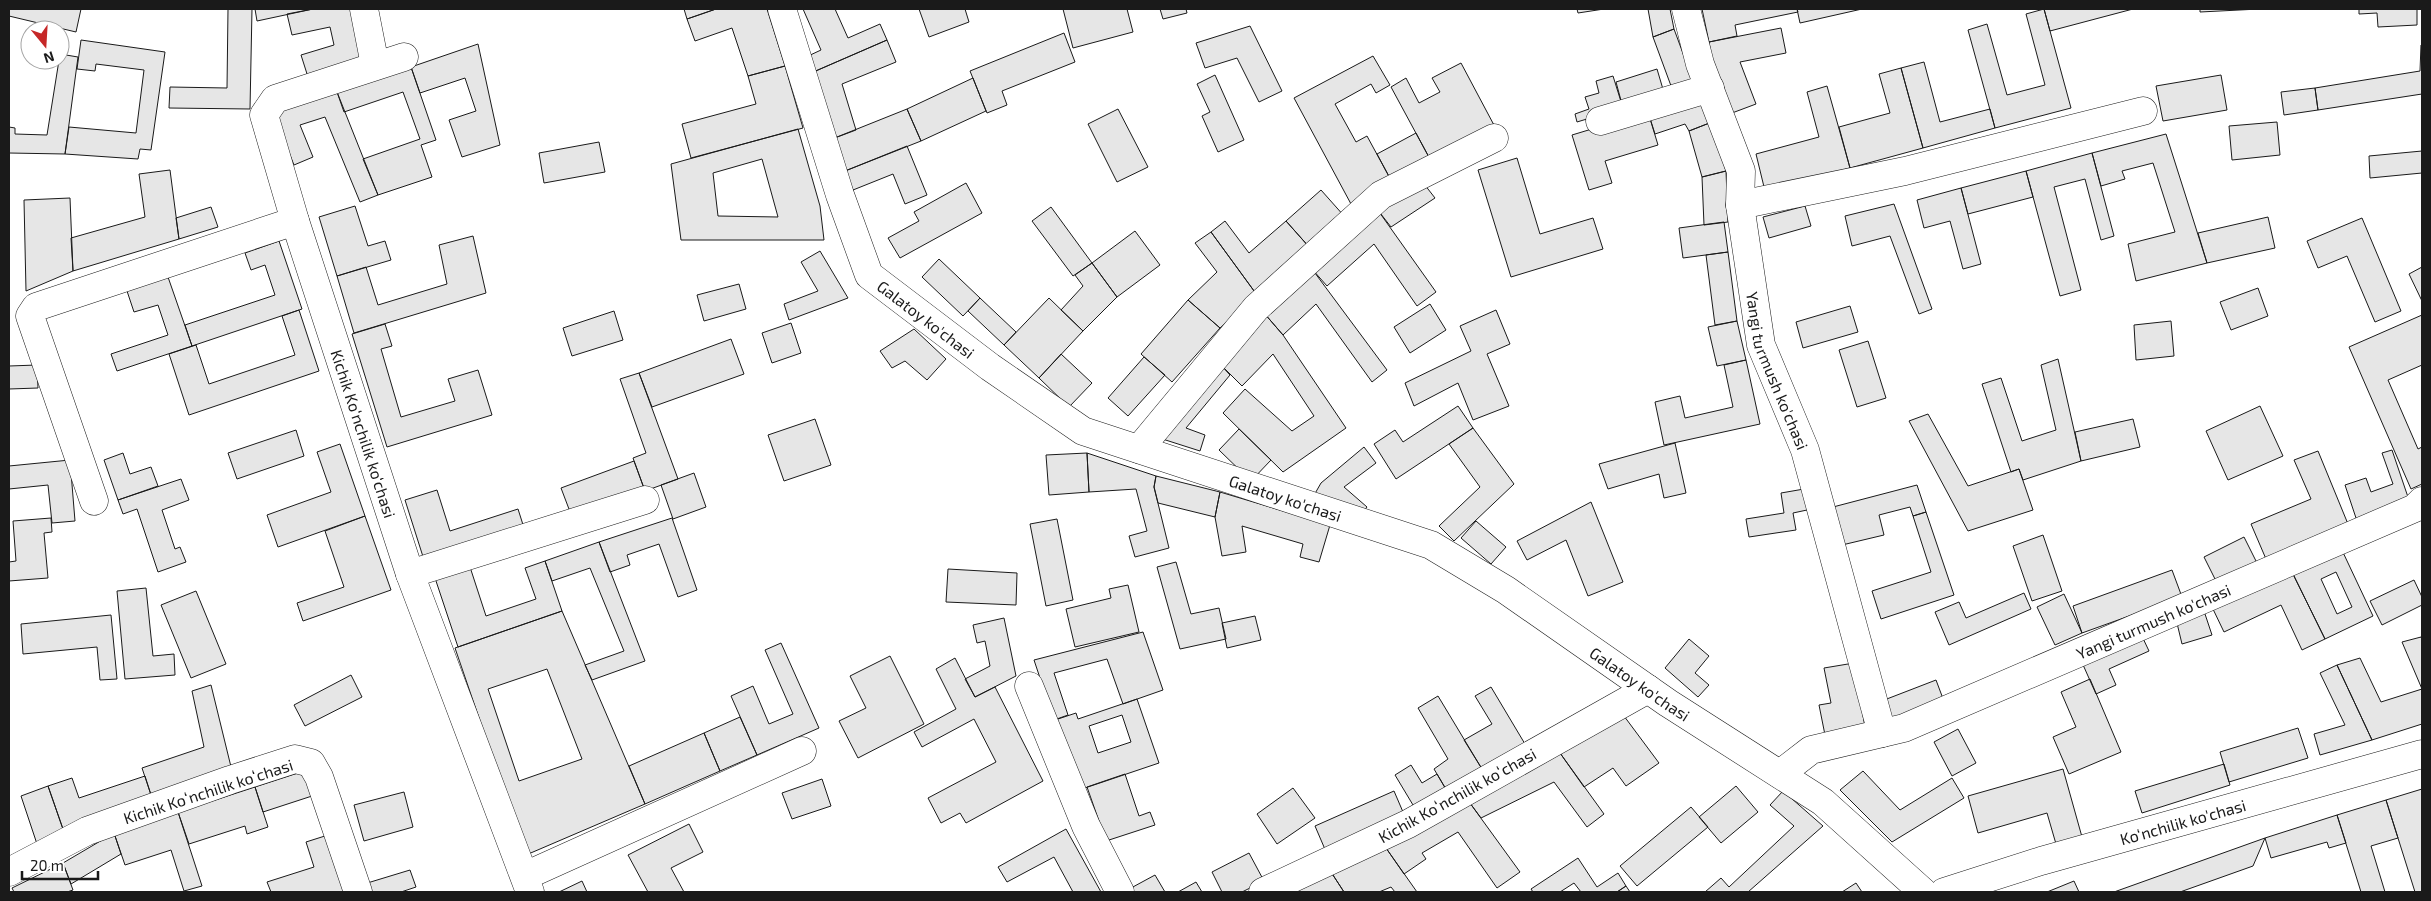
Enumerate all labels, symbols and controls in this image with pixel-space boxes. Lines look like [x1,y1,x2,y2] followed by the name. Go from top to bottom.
[20,20,70,70] north arrow
[42,48,57,67] text: N
[874,276,979,362] street label: Galatoy ko'chasi
[1744,290,1813,452] street label: Yangi turmush ko'chasi
[328,347,401,520] street label: Kichik Ko‘nchilik ko‘chasi
[1227,470,1344,525] street label: Galatoy ko'chasi
[2073,579,2233,662] street label: Yangi turmush ko'chasi
[1587,642,1694,724] street label: Galatoy ko'chasi
[1375,744,1539,846] street label: Kichik Koʻnchilik koʻchasi
[121,755,295,827] street label: Kichik Koʻnchilik koʻchasi
[2118,794,2248,848] street label: Ko‘nchilik ko'chasi
[22,848,99,880] scale bar
[30,856,64,874] text: 20 m

